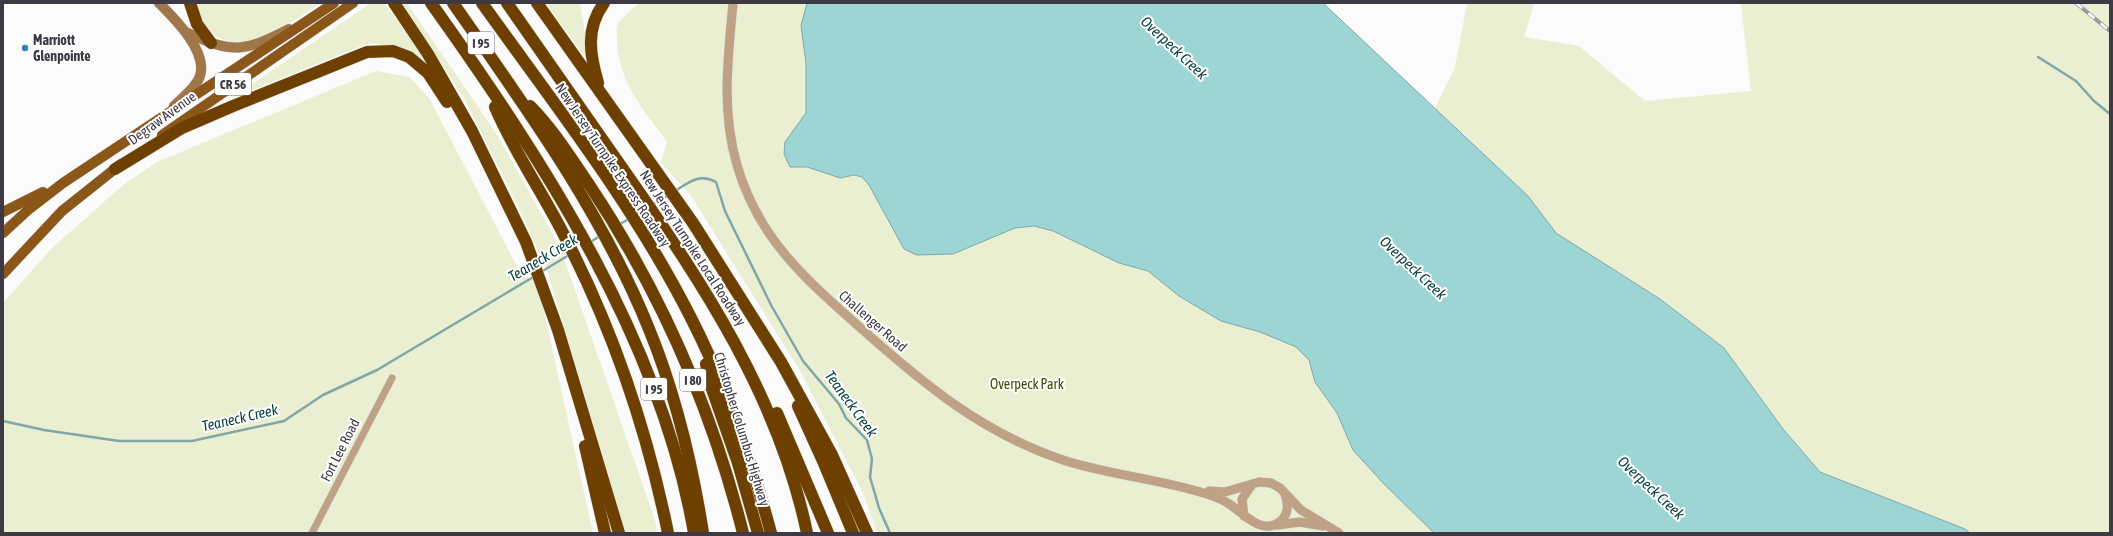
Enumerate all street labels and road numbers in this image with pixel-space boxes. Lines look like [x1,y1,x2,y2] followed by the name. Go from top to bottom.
[468,32,494,54] road number: I 95
[215,73,251,95] road number: CR 56
[552,80,674,250] street label: New Jersey Turnpike Express Roadway
[125,88,199,148] street label: Degraw Avenue
[637,167,749,329] street label: New Jersey Turnpike Local Roadway
[836,287,910,355] street label: Challenger Road
[711,350,773,508] street label: Christopher Columbus Highway
[680,369,706,391] road number: I 80
[641,378,667,400] road number: I 95
[317,416,363,484] street label: Fort Lee Road

